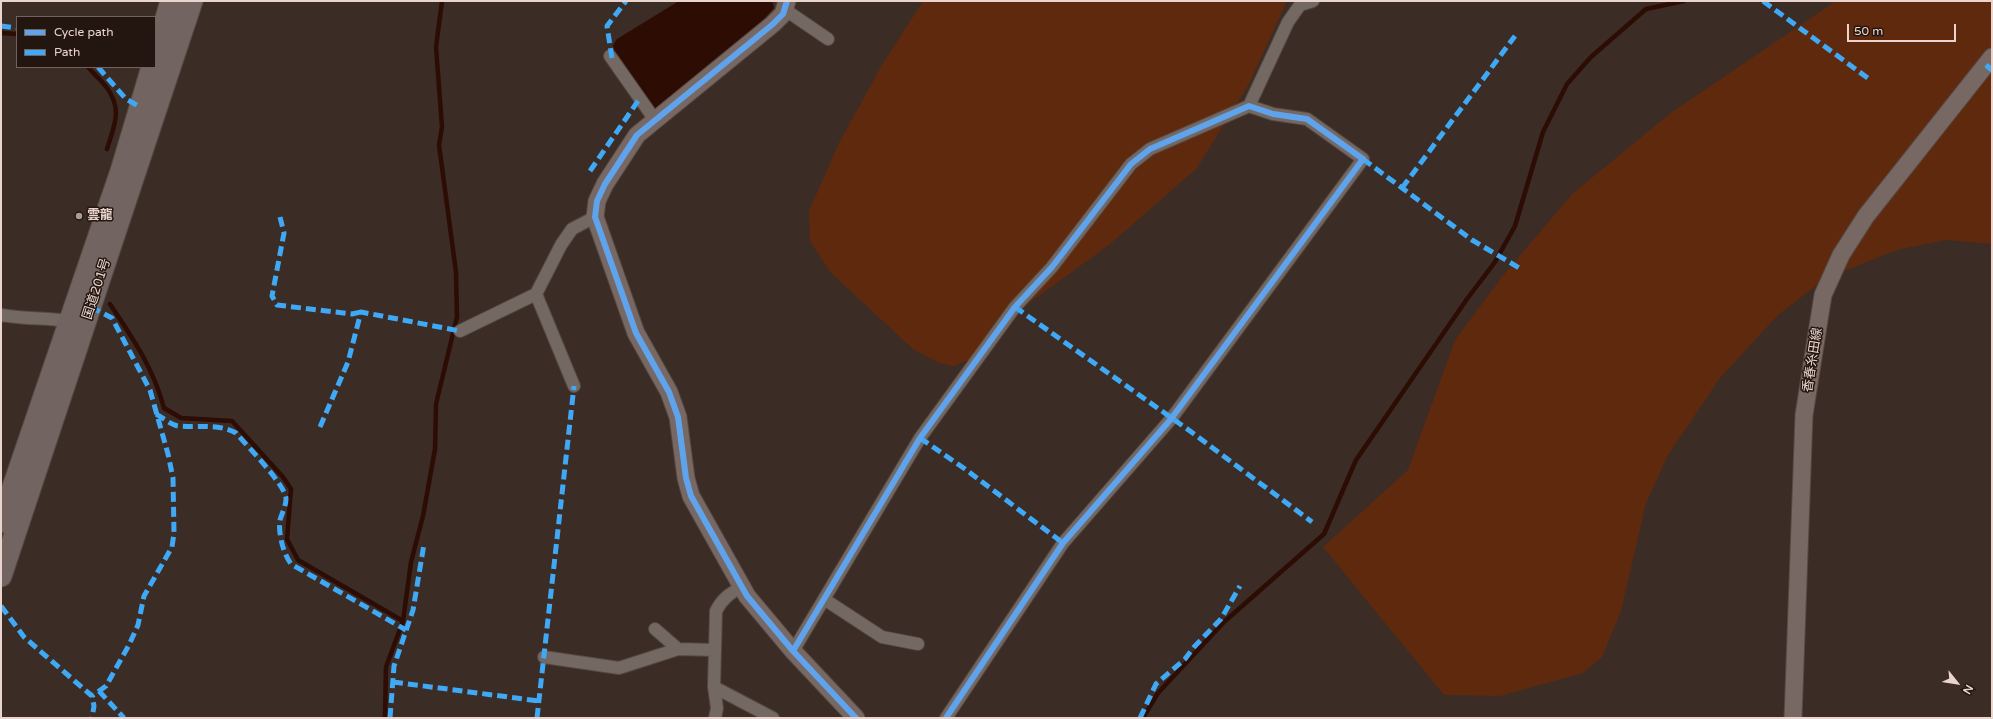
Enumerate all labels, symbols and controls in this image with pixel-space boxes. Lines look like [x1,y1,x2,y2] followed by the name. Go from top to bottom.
[16,16,156,68] legend
[1849,16,1958,42] scale bar
[1854,24,1883,38] text: 50 m
[54,25,113,39] text: Cycle path
[54,45,80,59] text: Path
[87,208,113,224] place label: 雲龍
[74,211,84,221] marker: 雲龍
[80,256,114,322] street label: 国道201号
[1800,327,1826,393] street label: 香春糸田線
[1937,663,1977,703] north arrow
[1960,682,1976,696] text: N

